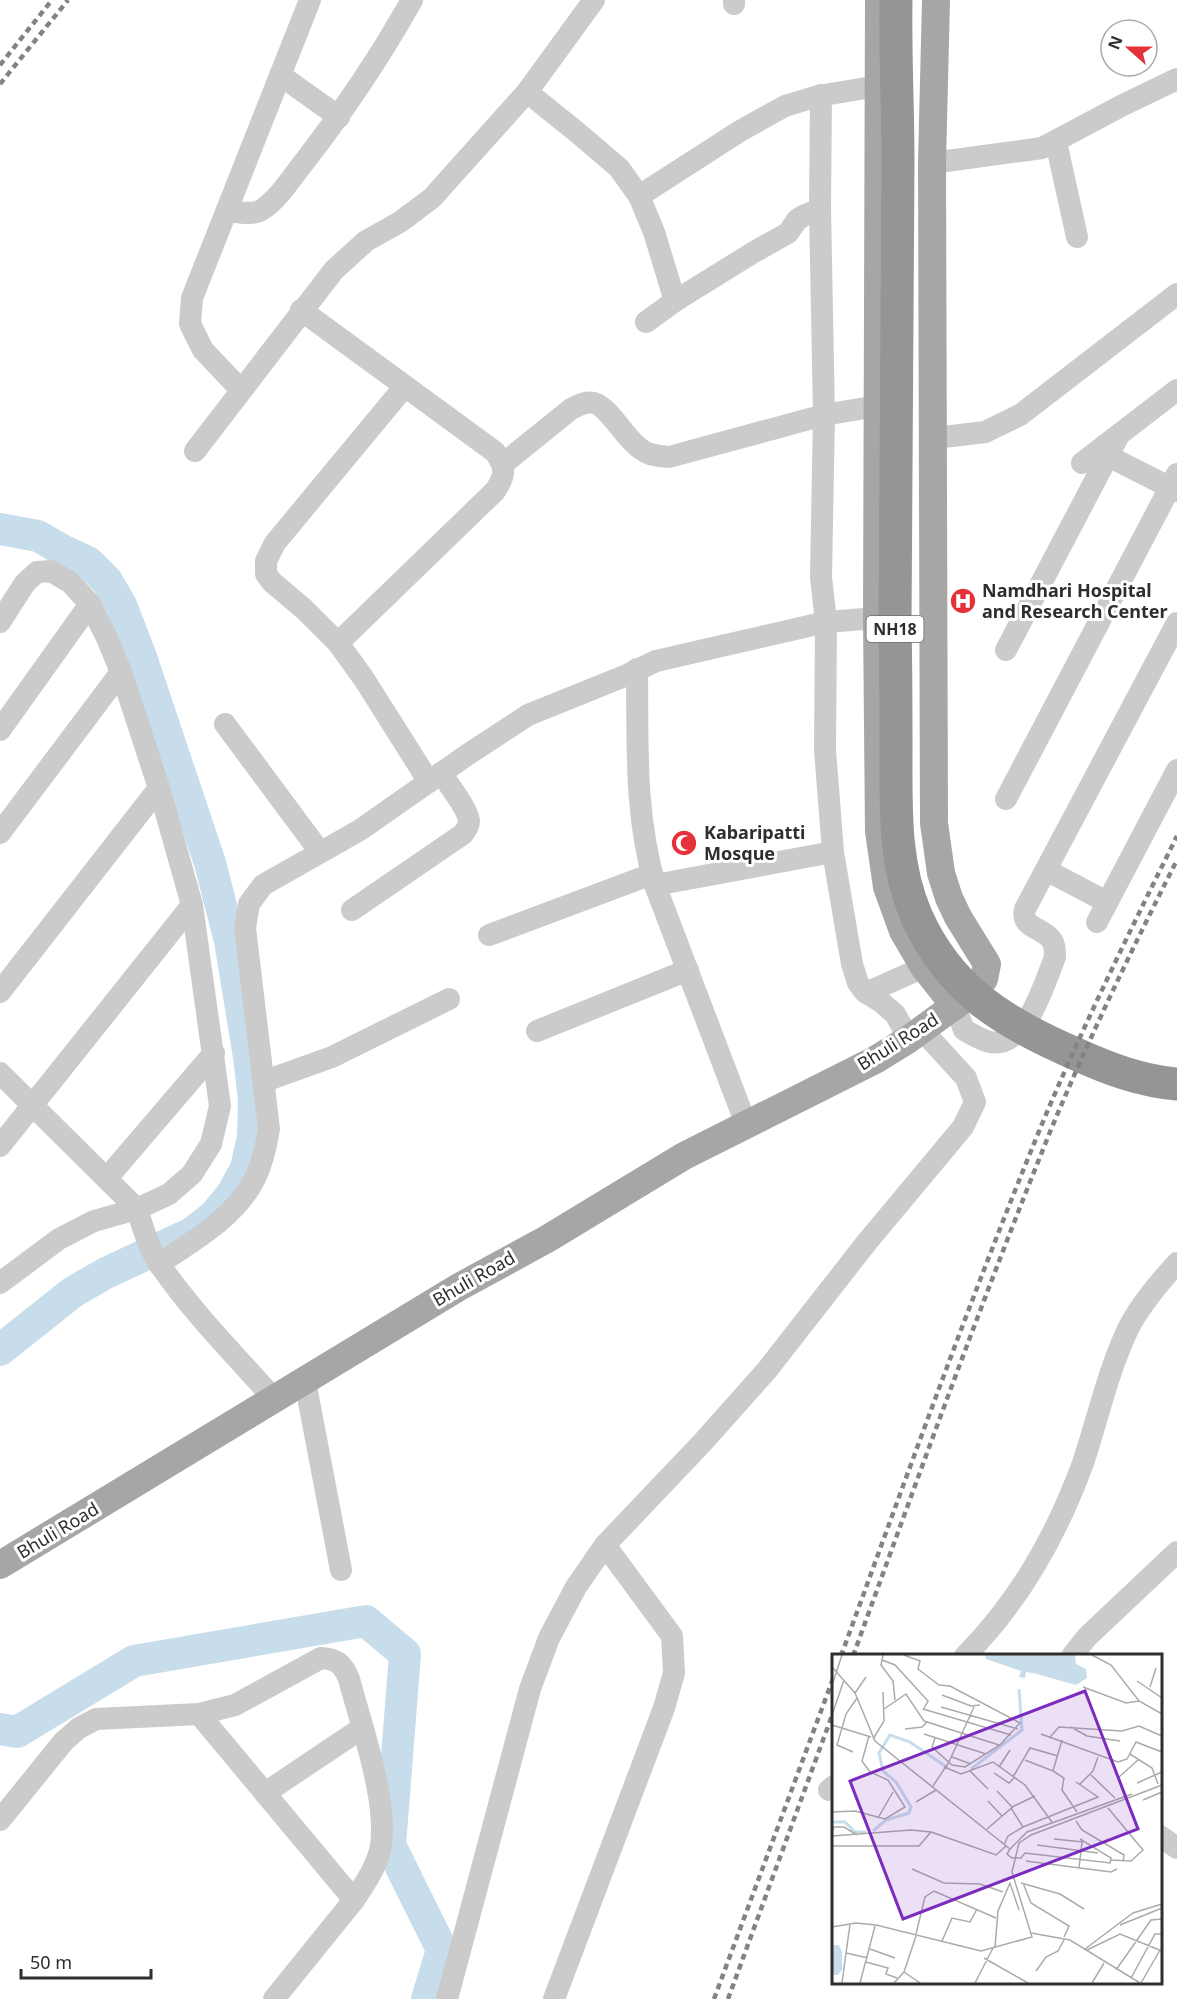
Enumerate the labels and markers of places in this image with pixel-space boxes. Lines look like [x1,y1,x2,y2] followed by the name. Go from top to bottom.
[982,578,1168,623] place label: Namdhari Hospital and Research Center
[948,586,978,616] hospital icon: Namdhari Hospital and Research Center
[704,820,805,865] place label: Kabaripatti Mosque
[669,828,699,858] mosque icon: Kabaripatti Mosque

